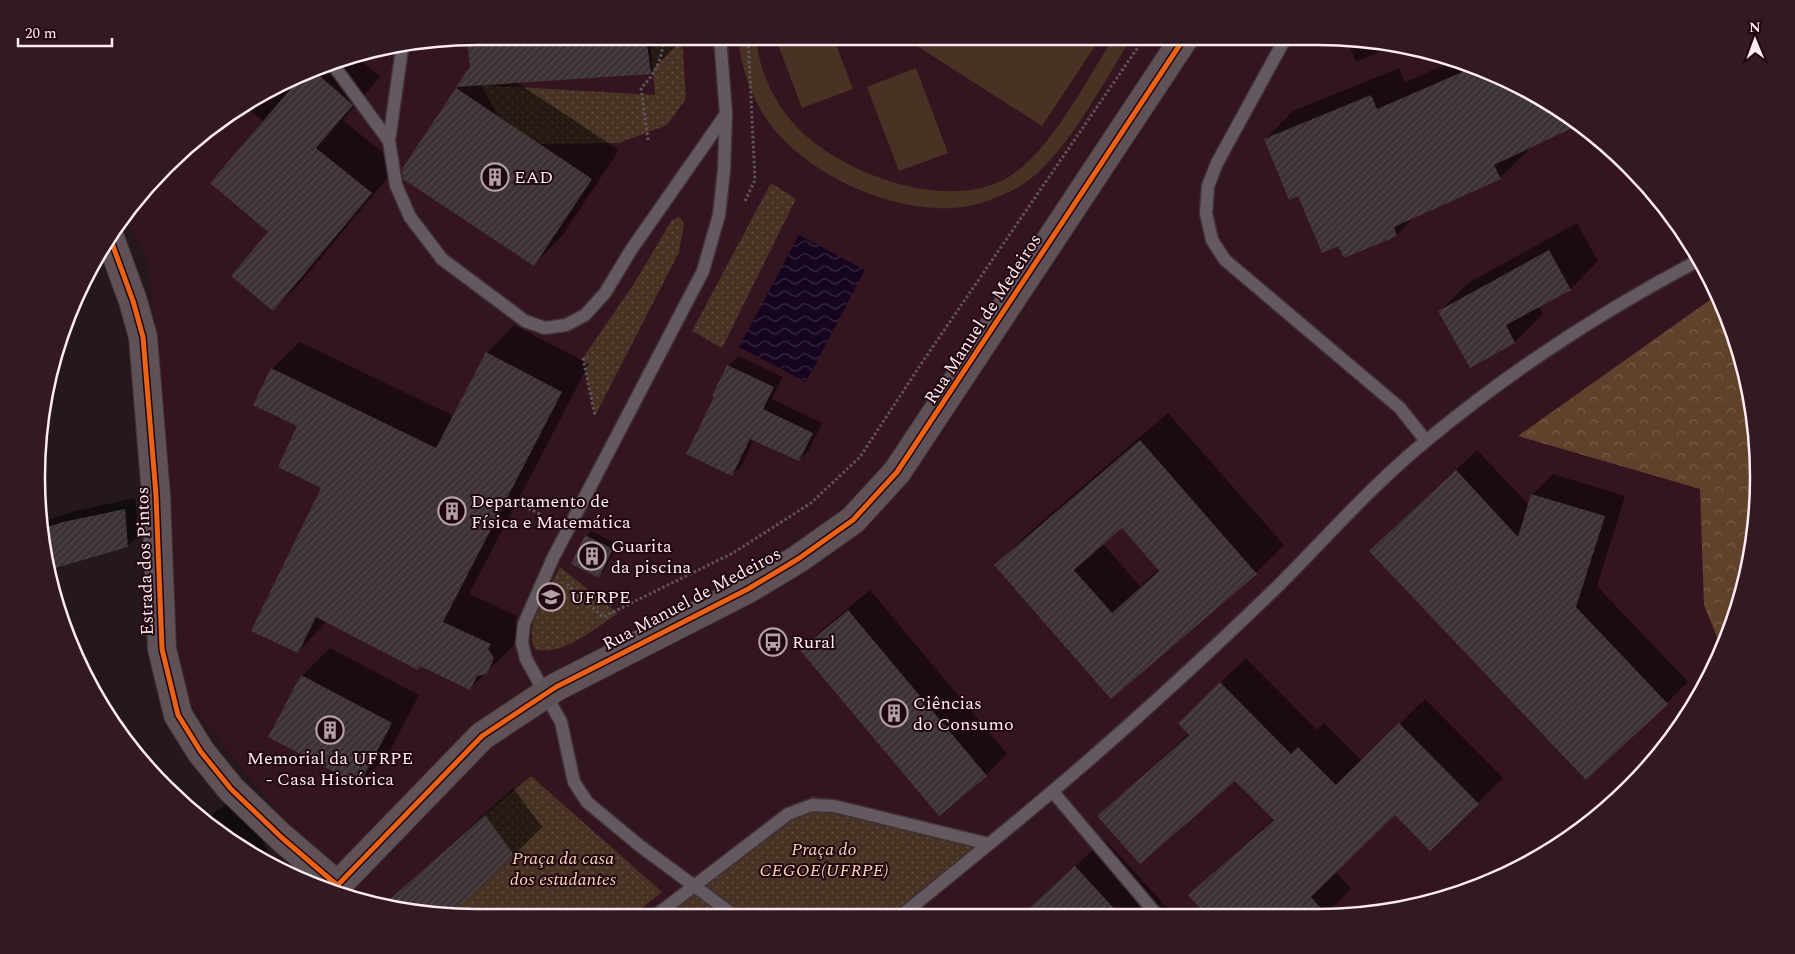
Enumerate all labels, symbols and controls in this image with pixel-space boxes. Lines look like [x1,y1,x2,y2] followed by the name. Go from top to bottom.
[18,15,111,47] scale bar
[1730,15,1780,65] north arrow
[1749,17,1761,38] text: N
[25,22,57,45] text: 20 m
[480,162,510,192] building icon: EAD
[514,164,553,191] place label: EAD
[918,228,1048,410] street label: Rua Manuel de Medeiros
[129,486,161,636] street label: Estrada dos Pintos
[471,488,631,536] place label: Departamento de Física e Matemática
[437,496,467,526] building icon: Departamento de Física e Matemática
[611,533,692,581] place label: Guarita da piscina
[598,540,786,658] street label: Rua Manuel de Medeiros
[577,541,607,571] building icon: Guarita da piscina
[536,582,566,612] school or university icon: UFRPE
[570,584,631,611] place label: UFRPE
[758,627,788,657] bus stop icon: Rural
[792,629,835,656] place label: Rural
[913,690,1014,738] place label: Ciências do Consumo
[879,698,909,728] building icon: Ciências do Consumo
[315,715,345,745] building icon: Memorial da UFRPE - Casa Histórica
[247,745,413,793] place label: Memorial da UFRPE - Casa Histórica
[759,836,889,884] park label: Praça do CEGOE(UFRPE)
[510,845,617,893] park label: Praça da casa dos estudantes

